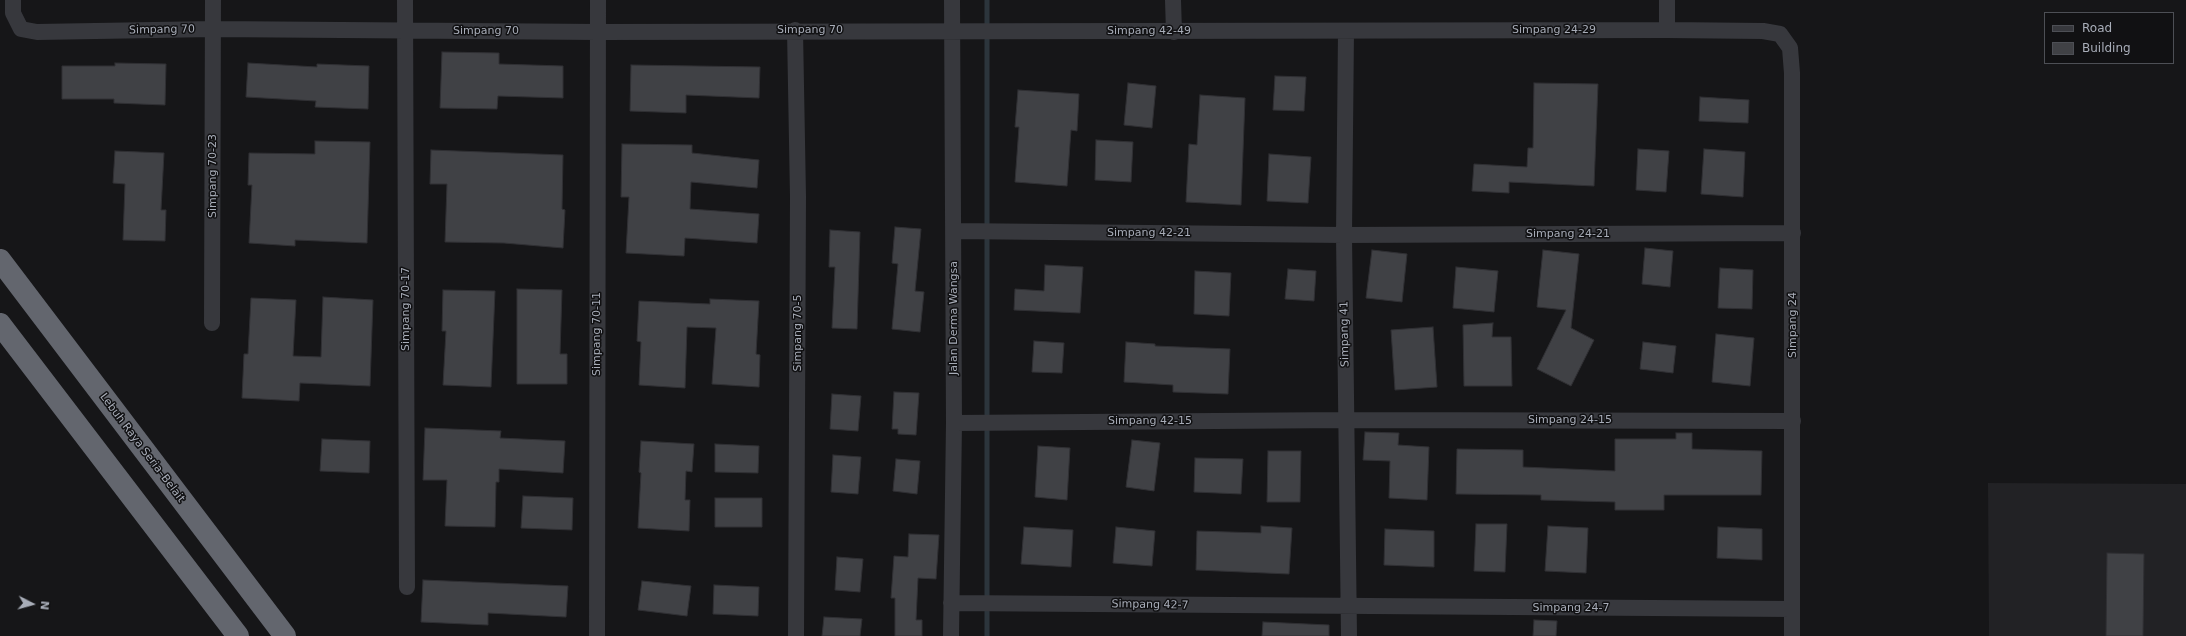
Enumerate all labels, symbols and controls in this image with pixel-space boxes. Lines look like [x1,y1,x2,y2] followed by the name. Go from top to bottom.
[2044,12,2174,64] legend
[2082,21,2112,35] text: Road
[129,23,195,37] street label: Simpang 70
[777,23,843,37] street label: Simpang 70
[1512,23,1596,37] street label: Simpang 24-29
[453,24,519,38] street label: Simpang 70
[1107,24,1191,38] street label: Simpang 42-49
[2082,41,2131,55] text: Building
[206,134,220,218] street label: Simpang 70-23
[1107,226,1191,240] street label: Simpang 42-21
[1526,227,1610,241] street label: Simpang 24-21
[947,261,961,375] street label: Jalan Derma Wangsa
[399,267,413,351] street label: Simpang 70-17
[590,292,604,376] street label: Simpang 70-11
[1786,292,1800,358] street label: Simpang 24
[791,295,805,371] street label: Simpang 70-5
[1338,301,1352,367] street label: Simpang 41
[97,391,187,505] street label: Lebuh Raya Seria–Belait
[1528,413,1612,427] street label: Simpang 24-15
[1108,414,1192,428] street label: Simpang 42-15
[12,584,52,624] north arrow
[1111,598,1189,612] street label: Simpang 42-7
[37,600,51,611] text: N
[1533,601,1609,615] street label: Simpang 24-7

